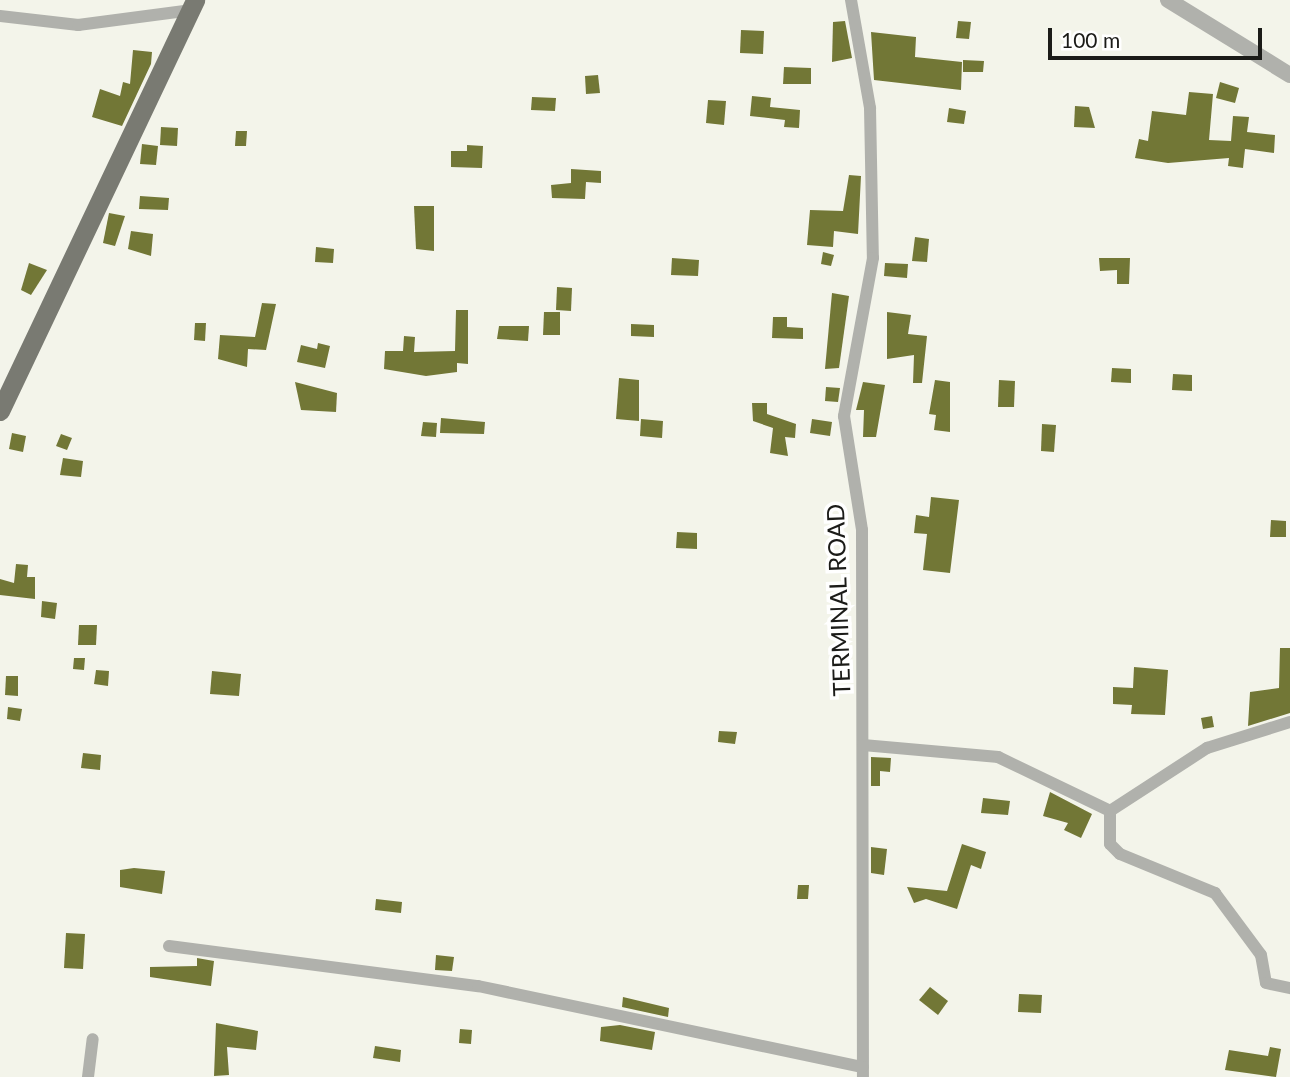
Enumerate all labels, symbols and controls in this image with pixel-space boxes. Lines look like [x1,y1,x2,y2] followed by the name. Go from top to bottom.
[1052,14,1266,58] scale bar
[1061,27,1120,52] text: 100 m
[820,503,856,697] street label: TERMINAL ROAD

